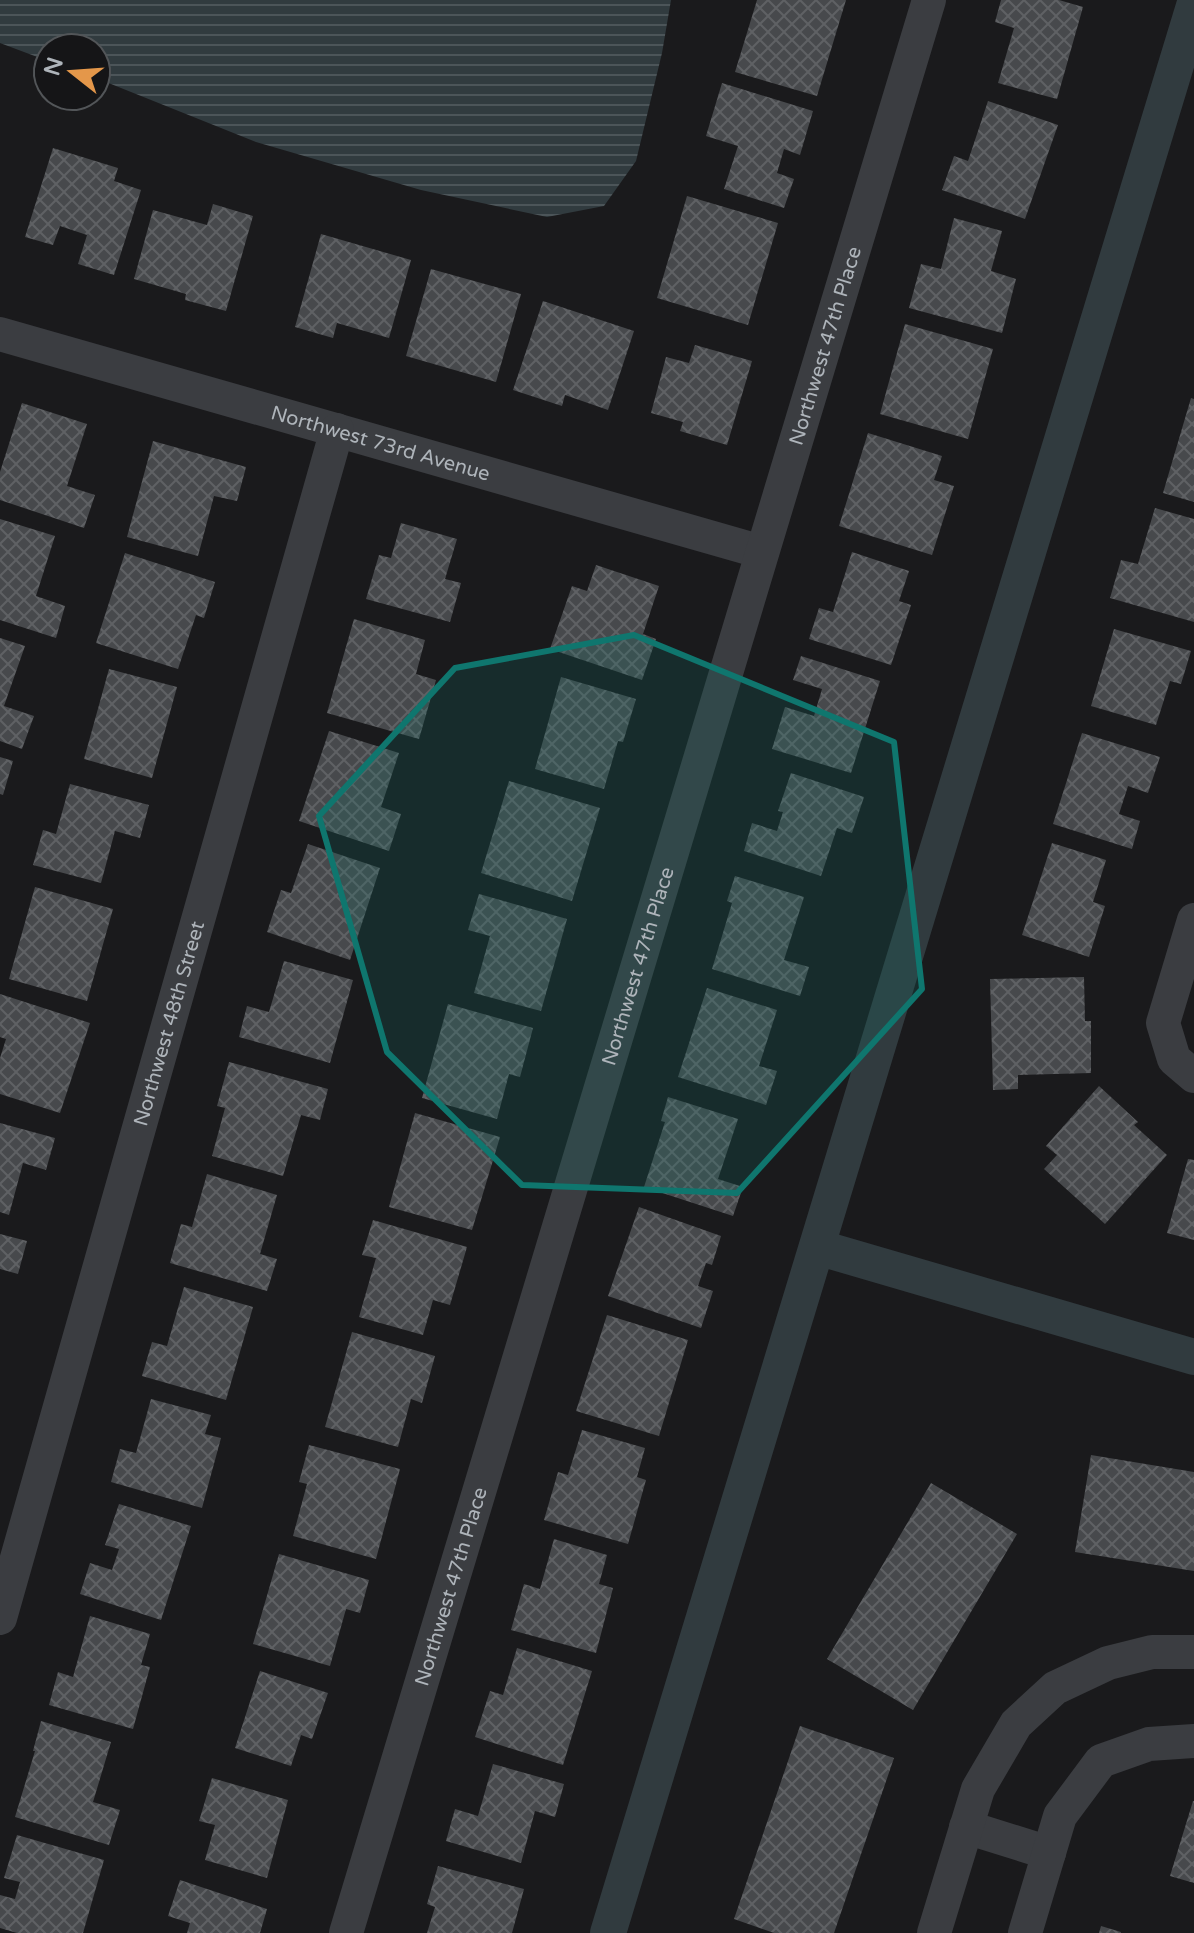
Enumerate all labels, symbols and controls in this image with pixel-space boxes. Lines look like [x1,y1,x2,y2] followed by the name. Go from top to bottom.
[32,32,112,112] north arrow
[39,54,69,79] text: N
[784,244,867,448] street label: Northwest 47th Place
[268,401,493,487] street label: Northwest 73rd Avenue
[597,864,680,1069] street label: Northwest 47th Place
[129,918,210,1129] street label: Northwest 48th Street
[410,1484,493,1689] street label: Northwest 47th Place

